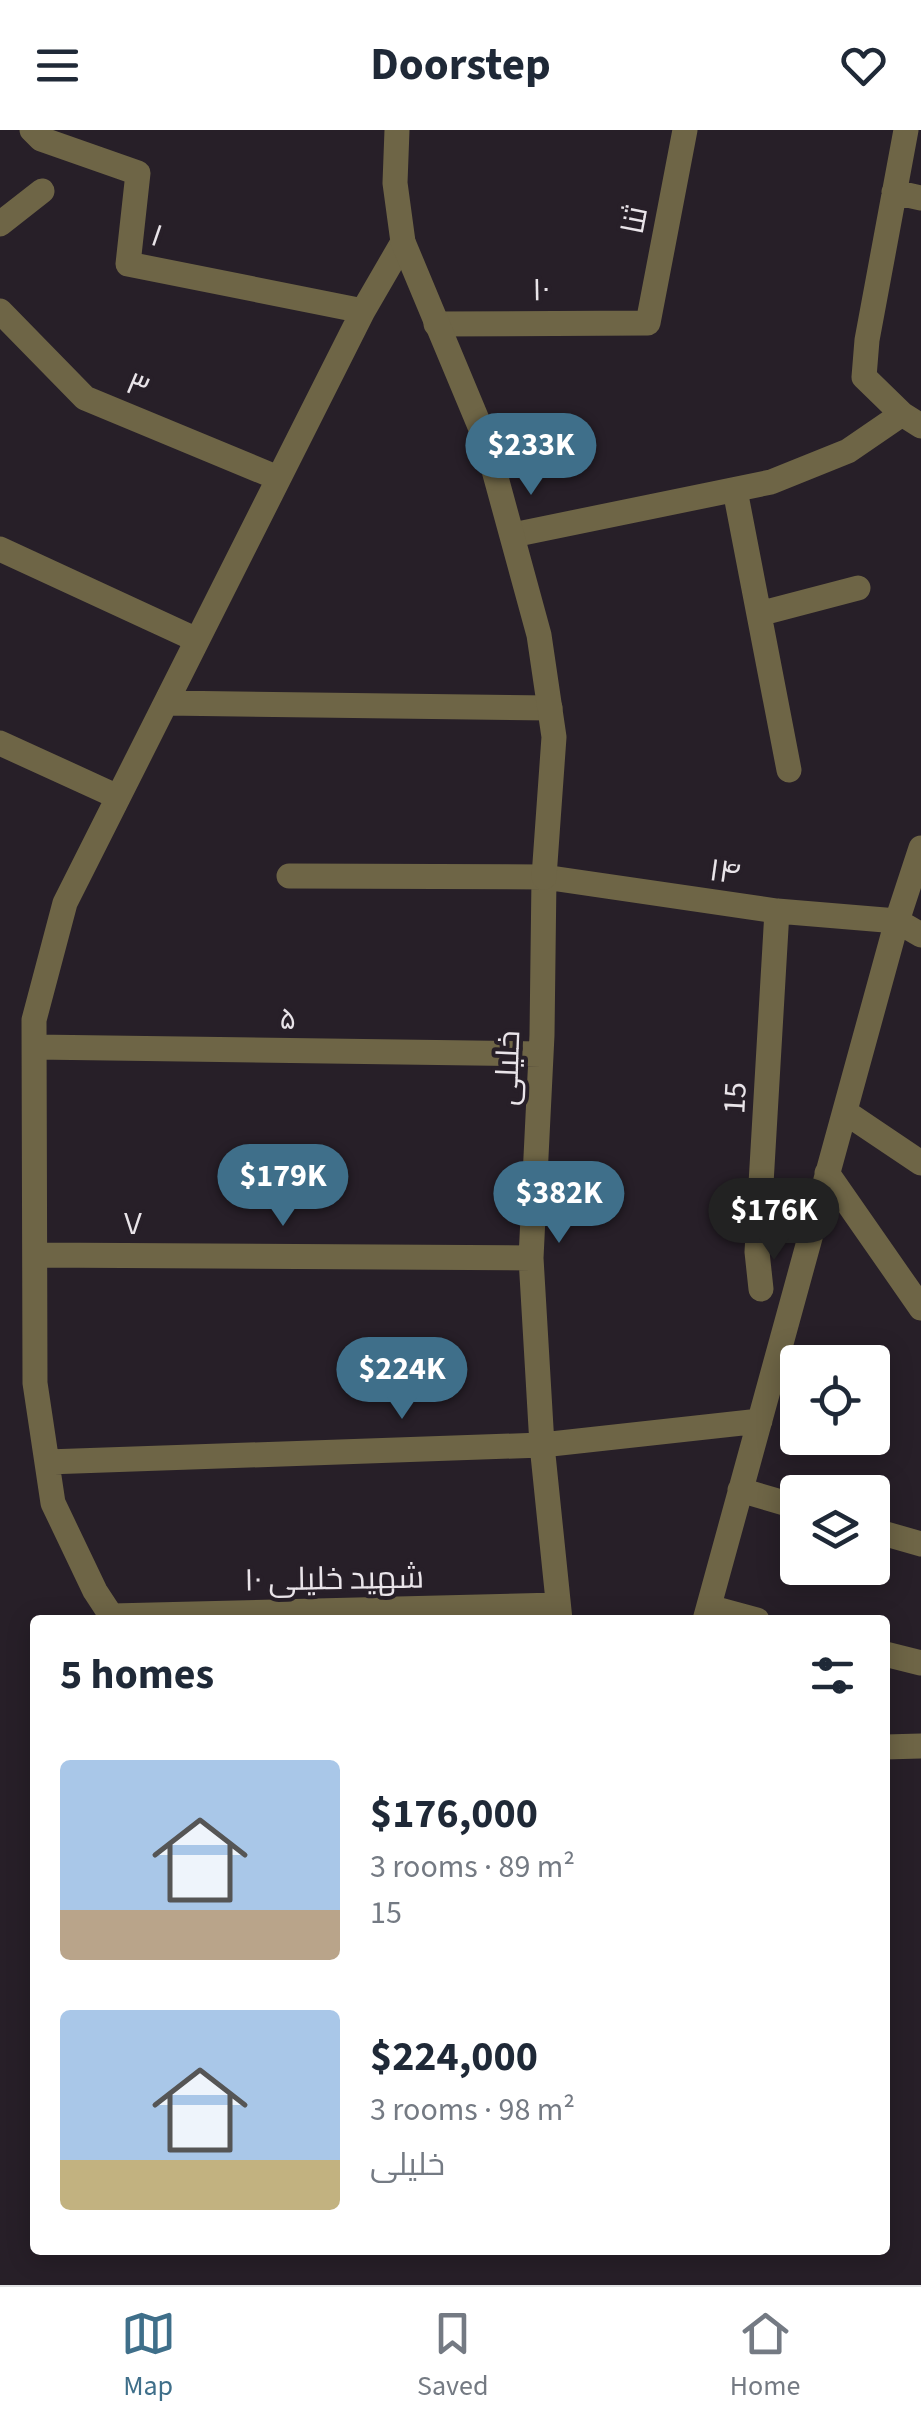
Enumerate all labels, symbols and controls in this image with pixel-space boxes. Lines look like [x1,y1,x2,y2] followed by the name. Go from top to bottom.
[370,33,551,97] text: Doorstep
[30,38,85,93] icon: menu
[836,38,891,93] icon: heart
[610,202,660,238] street label: ثنا
[145,213,169,259] street label: ۱
[532,267,550,313] street label: ۱۰
[119,361,157,411] street label: ۳
[461,413,601,498] pin: $233K
[487,422,575,468] text: $233K
[706,847,743,897] street label: ۱۴
[279,996,297,1042] street label: ۵
[484,1030,532,1106] street label: خلیلی
[711,1081,759,1115] street label: 15
[213,1144,353,1229] pin: $179K
[239,1153,327,1199] text: $179K
[489,1161,629,1246] pin: $382K
[515,1170,603,1216] text: $382K
[704,1178,844,1263] pin: $176K
[730,1187,818,1233] text: $176K
[123,1201,143,1247] street label: ۷
[332,1337,472,1422] pin: $224K
[780,1345,890,1585] map controls
[780,1345,890,1455] button: locate
[358,1346,446,1392] text: $224K
[780,1475,890,1585] button: layers
[244,1554,424,1604] street label: شهید خلیلی ۱۰
[60,1645,214,1705] text: 5 homes
[805,1648,860,1703] icon: filters
[370,1784,538,1844] text: $176,000
[140,1800,260,1920] icon: home
[370,1844,575,1890] text: 3 rooms · 89 m²
[370,1890,402,1936] text: 15
[370,2027,538,2087] text: $224,000
[140,2050,260,2170] icon: home
[370,2087,575,2133] text: 3 rooms · 98 m²
[370,2142,445,2188] text: خلیلی
[121,2306,176,2406] tab: Map
[417,2306,488,2406] tab: Saved
[730,2306,800,2406] tab: Home

